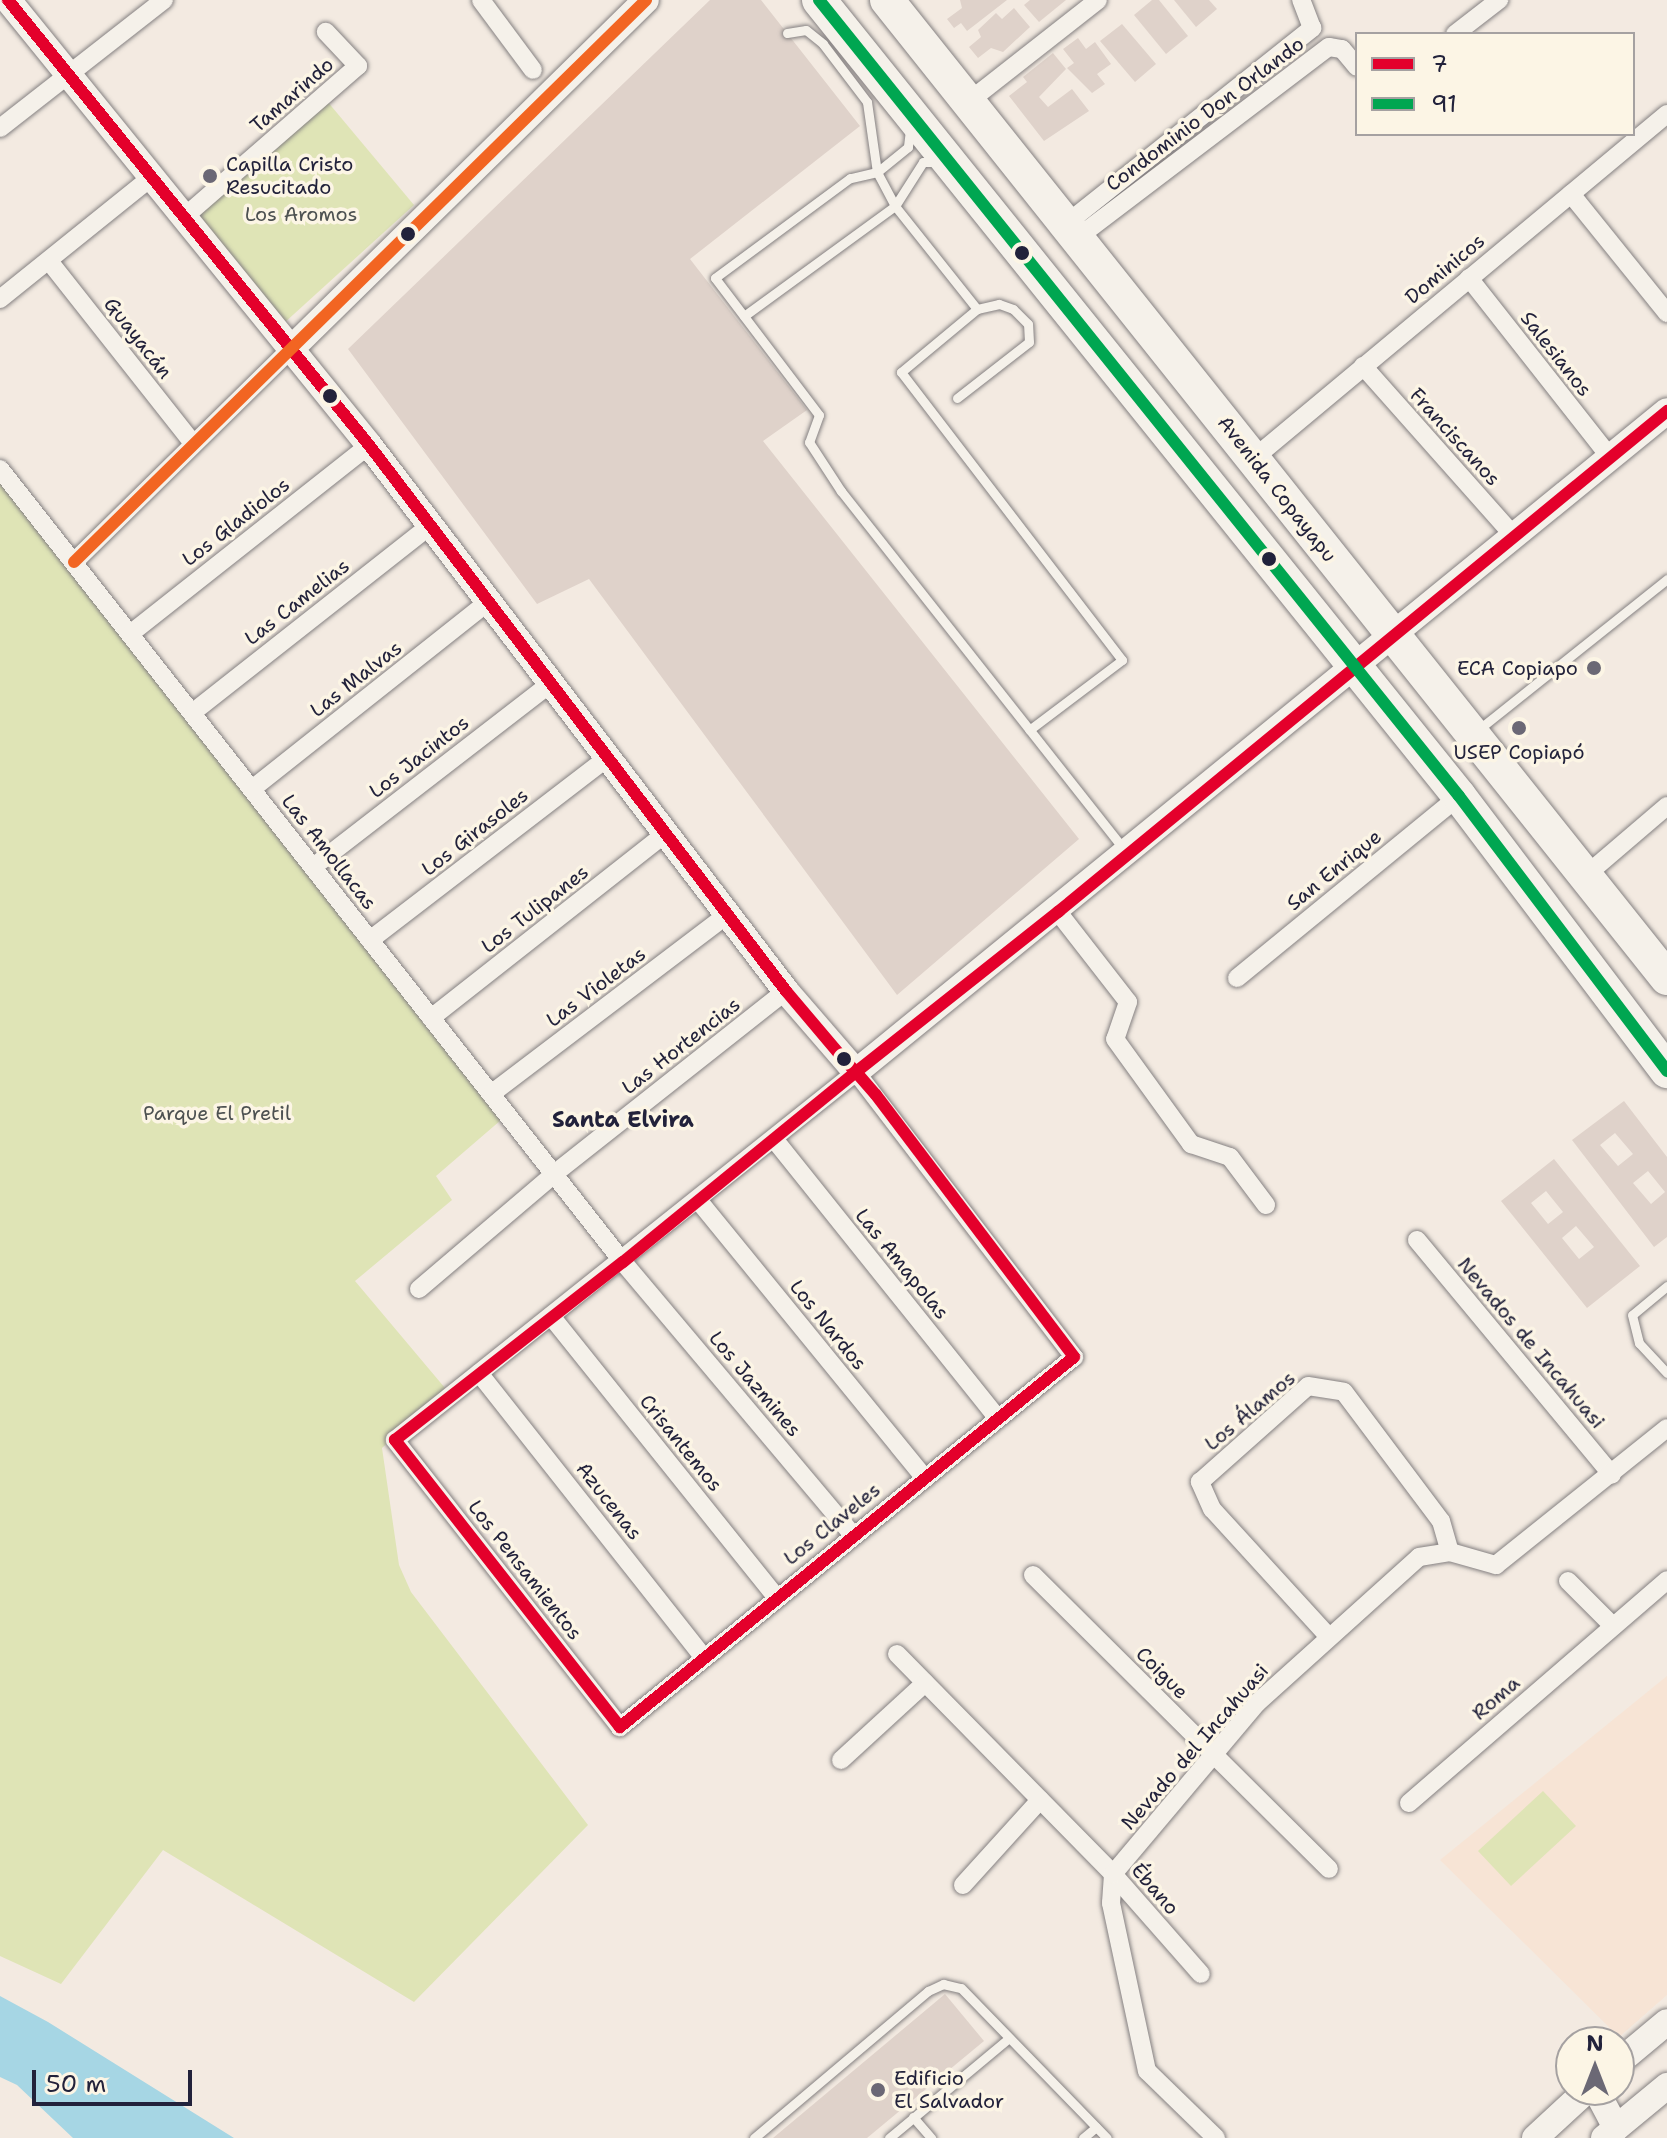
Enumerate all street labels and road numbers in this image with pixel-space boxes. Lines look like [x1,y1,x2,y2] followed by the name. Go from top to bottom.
[1101,32,1309,196] street label: Condominio Don Orlando
[245,52,339,138] street label: Tamarindo
[1400,229,1490,309] street label: Dominicos
[99,293,177,383] street label: Guayacán
[1515,307,1597,401] street label: Salesianos
[1405,383,1505,491] street label: Franciscanos
[1212,411,1342,567] street label: Avenida Copayapu
[177,473,295,571] street label: Los Gladiolos
[240,554,354,650] street label: Las Camelias
[305,636,407,722] street label: Las Malvas
[364,711,474,803] street label: Los Jacintos
[417,783,533,881] street label: Los Girasoles
[277,790,381,914] street label: Las Amollacas
[1282,825,1386,915] street label: San Enrique
[477,860,593,958] street label: Los Tulipanes
[542,942,650,1032] street label: Las Violetas
[617,992,745,1100] street label: Las Hortencias
[850,1204,954,1324] street label: Las Amapolas
[1452,1253,1610,1433] street label: Nevados de Incahuasi
[784,1275,872,1375] street label: Los Nardos
[704,1326,806,1442] street label: Los Jazmines
[1200,1366,1300,1456] street label: Los Álamos
[635,1390,727,1496] street label: Crisantemos
[571,1457,647,1545] street label: Azucenas
[779,1478,885,1570] street label: Los Claveles
[463,1495,587,1645] street label: Los Pensamientos
[1131,1642,1193,1704] street label: Coigue
[1116,1659,1274,1835] street label: Nevado del Incahuasi
[1467,1671,1525,1725] street label: Roma
[1126,1858,1184,1920] street label: Ébano

